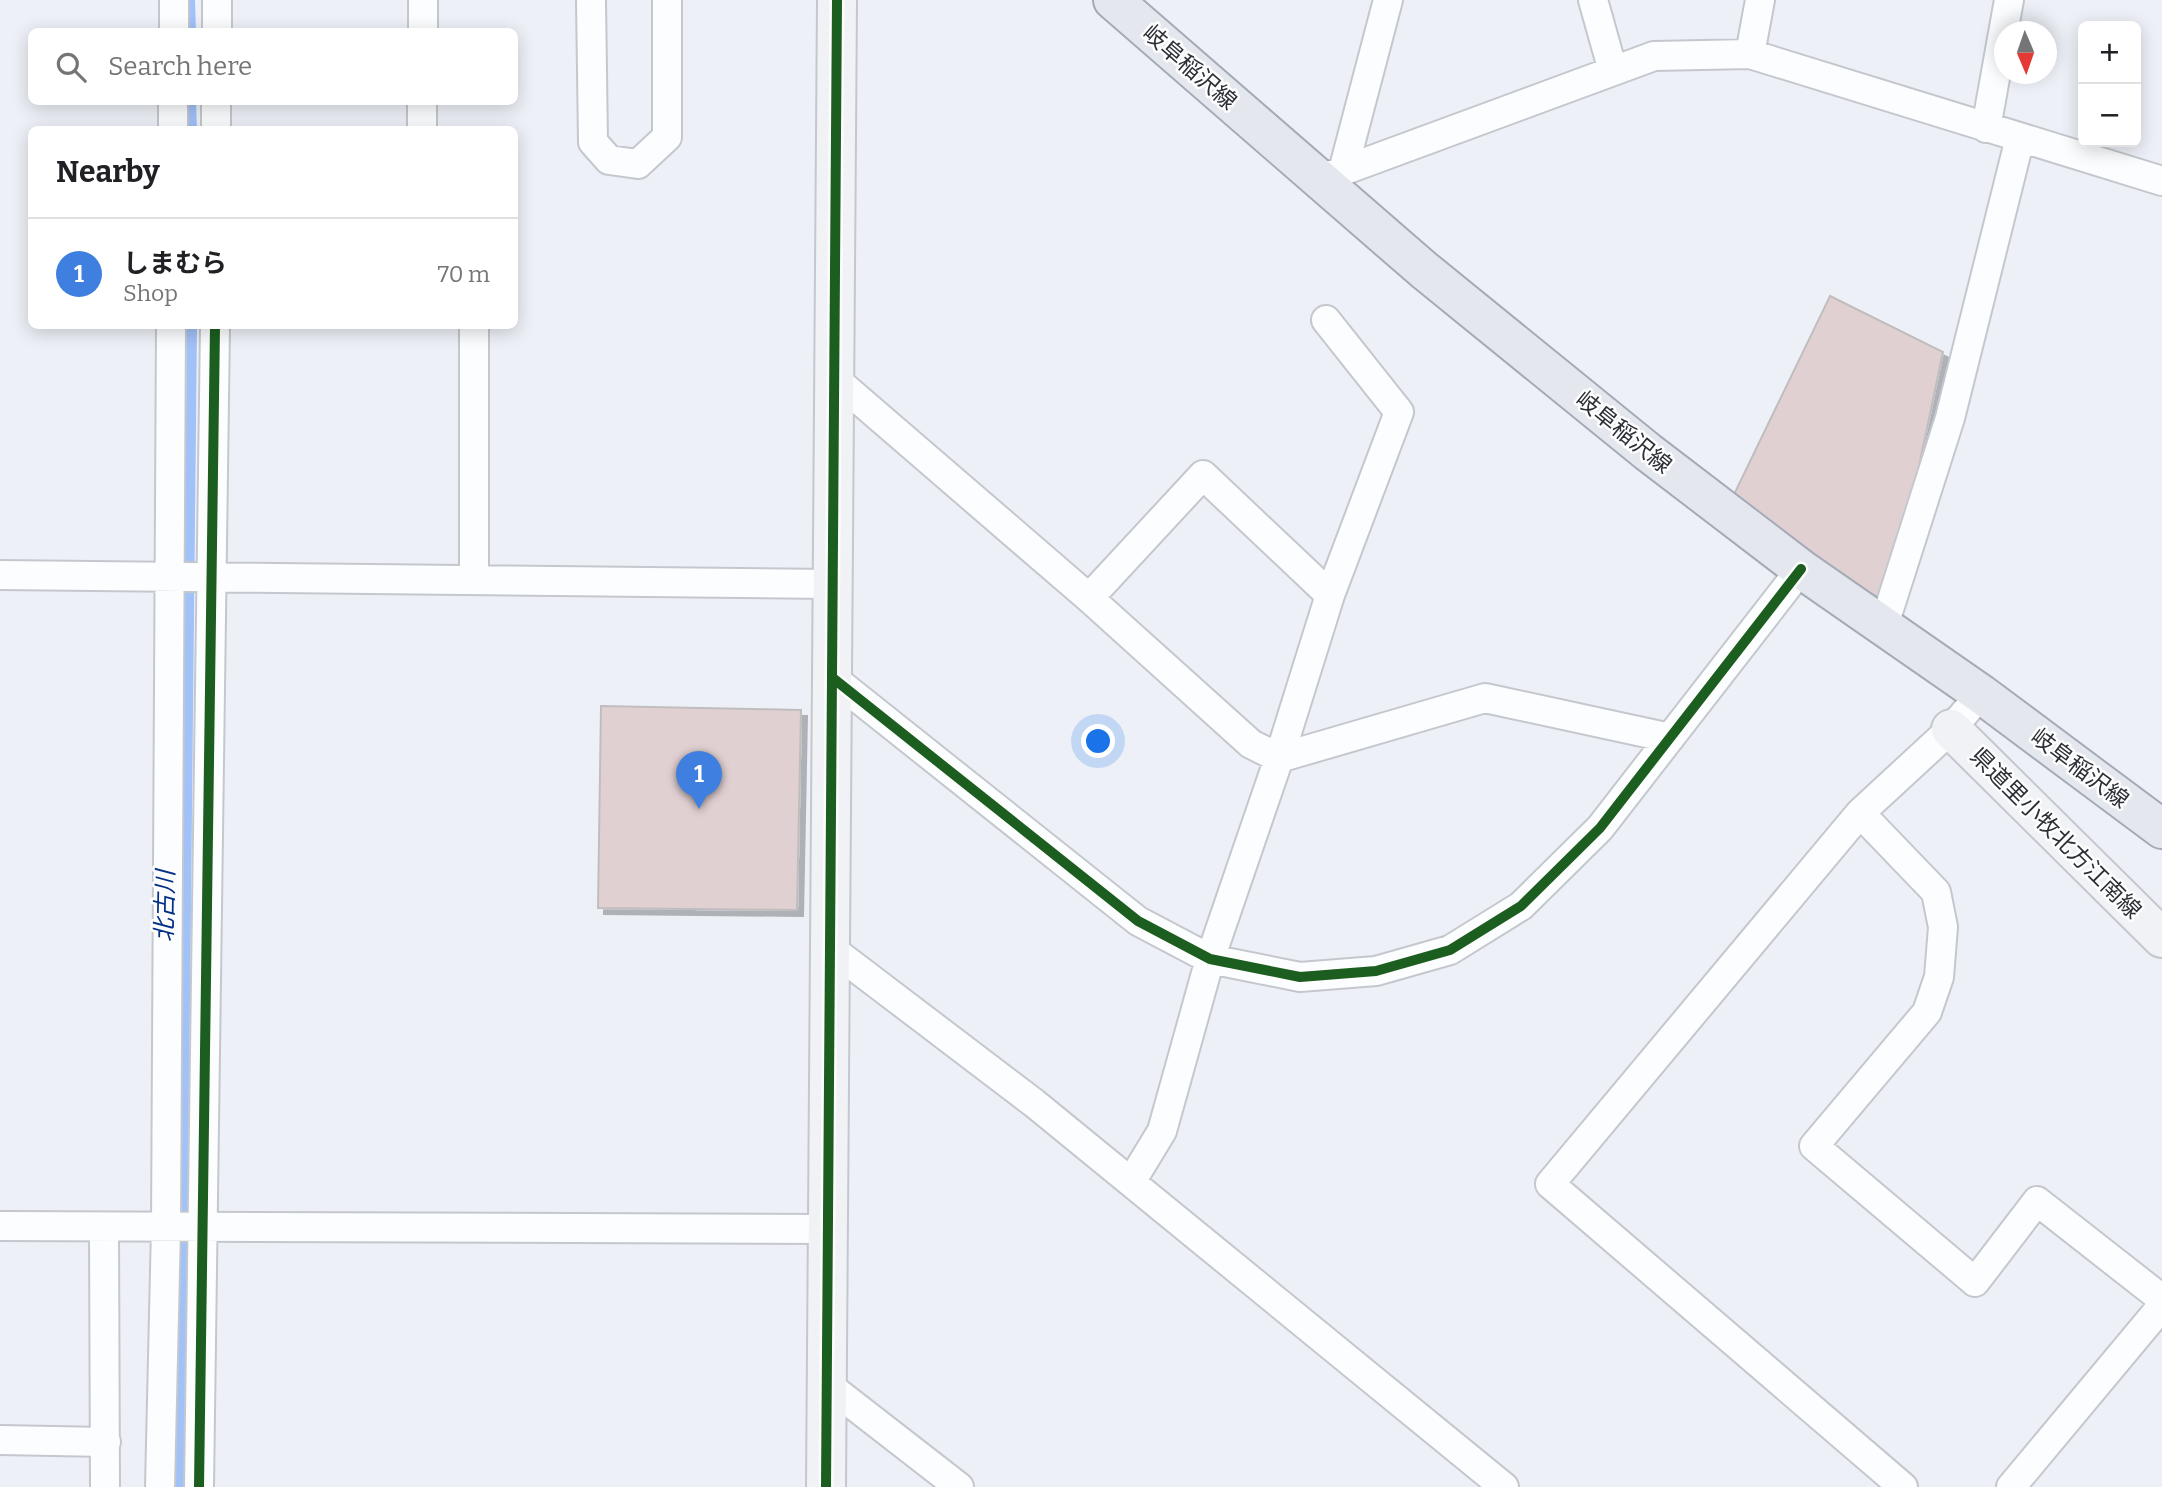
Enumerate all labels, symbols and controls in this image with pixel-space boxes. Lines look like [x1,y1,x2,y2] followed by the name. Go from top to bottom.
[1137,19,1243,115] street label: 岐阜稲沢線
[1994,21,2057,84] north arrow
[2078,21,2141,147] map controls
[2078,21,2141,84] button: +
[28,28,518,105] search box
[52,48,90,86] icon: search
[108,51,252,82] text: Search here
[2078,84,2141,147] button: −
[56,154,160,190] text: Nearby
[123,248,227,279] text: しまむら
[74,260,84,288] text: 1
[438,260,490,288] text: 70 m
[123,279,178,307] text: Shop
[1571,385,1677,479] street label: 岐阜稲沢線
[2026,722,2134,814] street label: 岐阜稲沢線
[1081,724,1115,758] your location
[1965,742,2147,924] street label: 県道里小牧北方江南線
[676,751,722,809] pin: 1
[150,867,180,942] water label: 北古川

